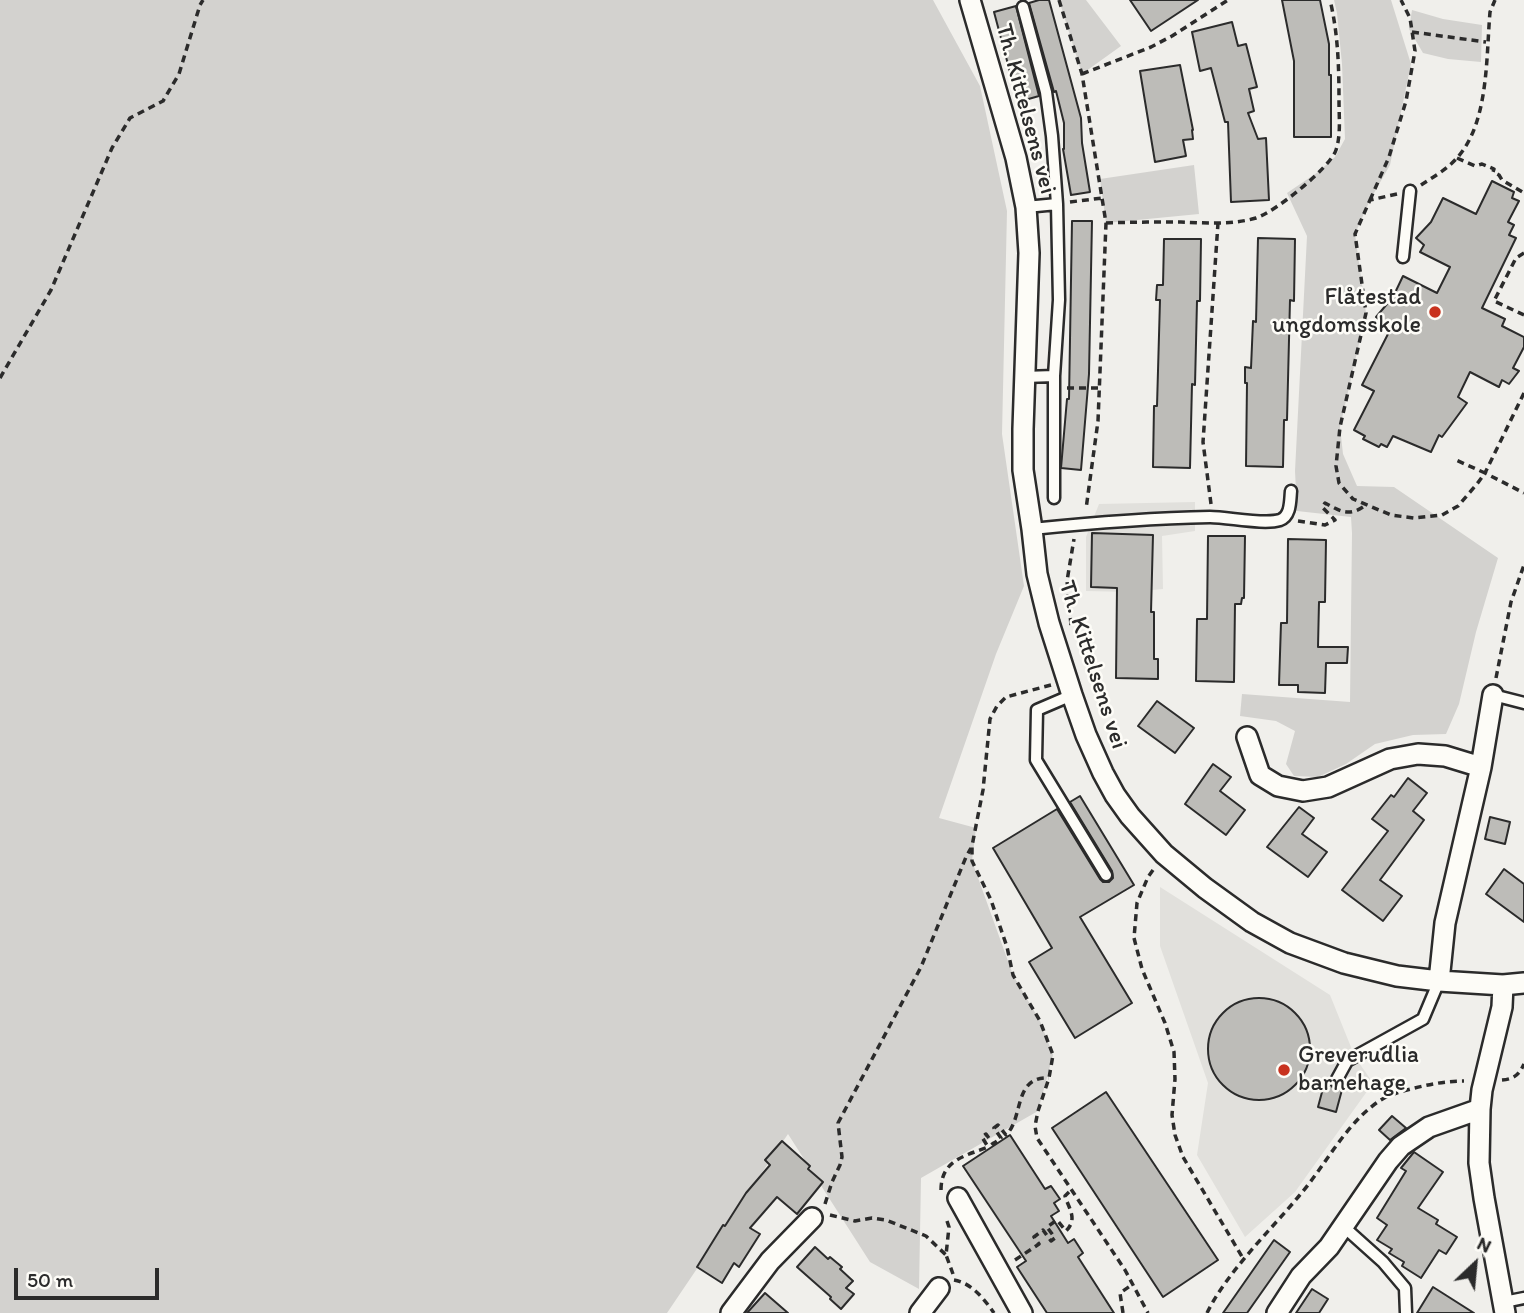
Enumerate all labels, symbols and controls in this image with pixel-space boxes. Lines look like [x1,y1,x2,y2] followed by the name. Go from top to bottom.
[988,21,1062,197] street label: Th. Kittelsens vei
[1272,284,1421,340] place label: Flåtestad ungdomsskole
[1427,304,1443,320] marker: Flåtestad ungdomsskole
[1051,577,1133,753] street label: Th. Kittelsens vei
[1298,1042,1419,1098] place label: Greverudlia barnehage
[1276,1062,1292,1078] marker: Greverudlia barnehage
[1440,1229,1510,1299] north arrow
[1474,1232,1495,1258] text: N
[18,1254,163,1298] scale bar
[27,1267,73,1292] text: 50 m

